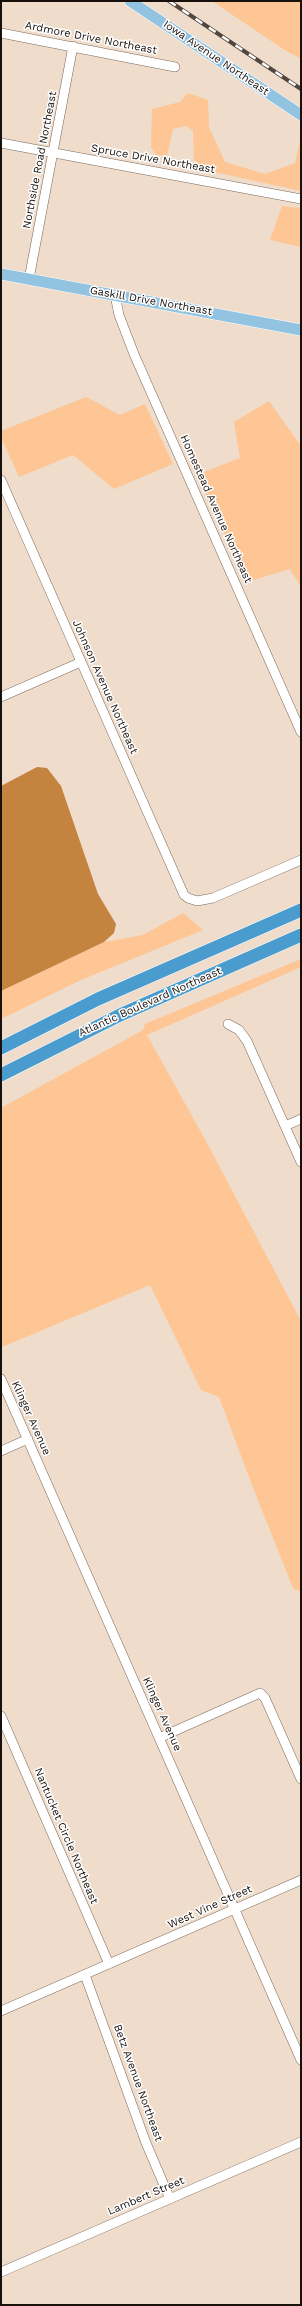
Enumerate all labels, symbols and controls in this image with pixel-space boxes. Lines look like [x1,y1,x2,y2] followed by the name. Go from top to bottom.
[161,18,271,98] street label: Iowa Avenue Northeast
[24,19,158,57] street label: Ardmore Drive Northeast
[20,90,60,230] street label: Northside Road Northeast
[90,142,216,176] street label: Spruce Drive Northeast
[89,284,213,318] street label: Gaskill Drive Northeast
[177,433,255,585] street label: Homestead Avenue Northeast
[69,618,141,756] street label: Johnson Avenue Northeast
[76,964,224,1040] street label: Atlantic Boulevard Northeast
[9,1379,53,1457] street label: Klinger Avenue
[140,1675,184,1753] street label: Klinger Avenue
[31,1766,101,1906] street label: Nantucket Circle Northeast
[166,1883,254,1931] street label: West Vine Street
[111,2023,165,2143] street label: Betz Avenue Northeast
[106,2174,186,2218] street label: Lambert Street

